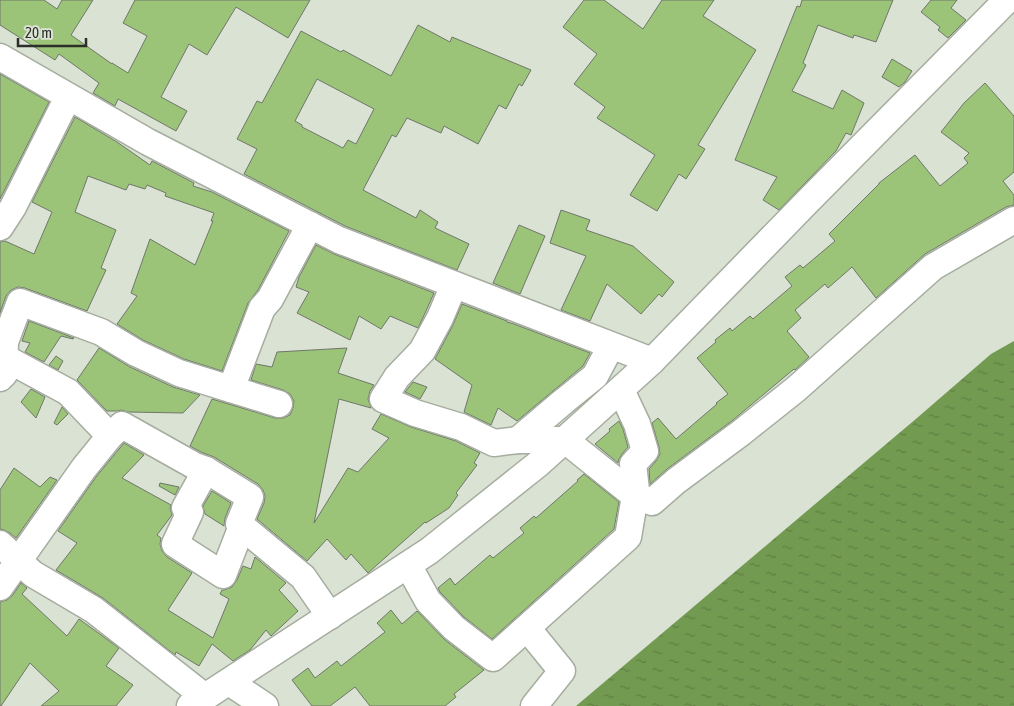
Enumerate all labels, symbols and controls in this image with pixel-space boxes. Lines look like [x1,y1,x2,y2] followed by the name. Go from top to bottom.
[18,15,85,47] scale bar
[25,24,52,41] text: 20 m

